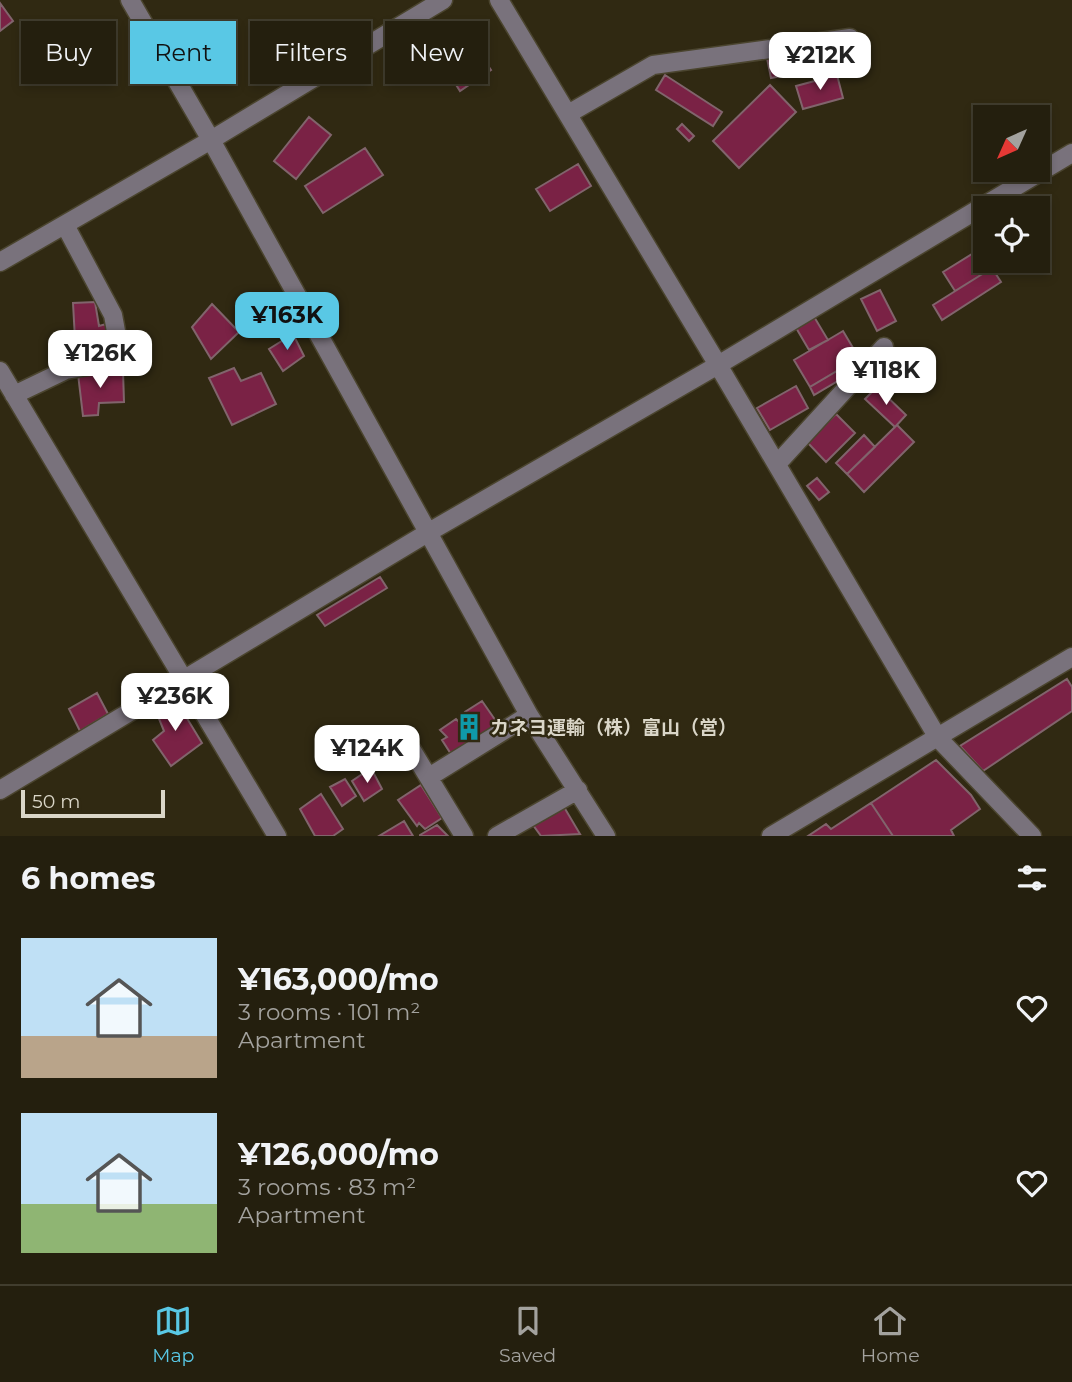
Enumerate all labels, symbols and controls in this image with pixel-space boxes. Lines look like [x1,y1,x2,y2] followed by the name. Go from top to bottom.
[21,21,116,84] chip: Buy
[130,21,236,84] chip: Rent
[250,21,371,84] chip: Filters
[385,21,488,84] chip: New
[771,32,869,92] pin: ¥212K
[785,41,855,69] text: ¥212K
[973,105,1050,182] north arrow
[973,105,1050,273] map controls
[973,196,1050,273] button: locate
[238,292,336,352] pin: ¥163K
[251,301,323,329] text: ¥163K
[51,330,149,390] pin: ¥126K
[64,339,136,367] text: ¥126K
[837,348,935,407] pin: ¥118K
[852,356,920,384] text: ¥118K
[126,674,224,733] pin: ¥236K
[137,682,213,710] text: ¥236K
[454,712,484,742] building icon: カネヨ運輸（株）富山（営）
[490,716,737,739] place label: カネヨ運輸（株）富山（営）
[318,726,416,785] pin: ¥124K
[331,734,403,762] text: ¥124K
[21,787,164,819] scale bar
[32,790,80,813] text: 50 m
[1013,859,1051,897] icon: filters
[21,860,156,897] text: 6 homes
[238,961,439,998] text: ¥163,000/mo
[77,966,161,1050] icon: home
[1013,989,1051,1027] icon: heart
[238,998,420,1026] text: 3 rooms · 101 m²
[238,1026,366,1054] text: Apartment
[238,1136,439,1173] text: ¥126,000/mo
[77,1141,161,1225] icon: home
[1013,1164,1051,1202] icon: heart
[238,1173,416,1201] text: 3 rooms · 83 m²
[238,1201,366,1229] text: Apartment
[152,1302,195,1367] tab: Map
[499,1302,556,1367] tab: Saved
[861,1302,920,1367] tab: Home

